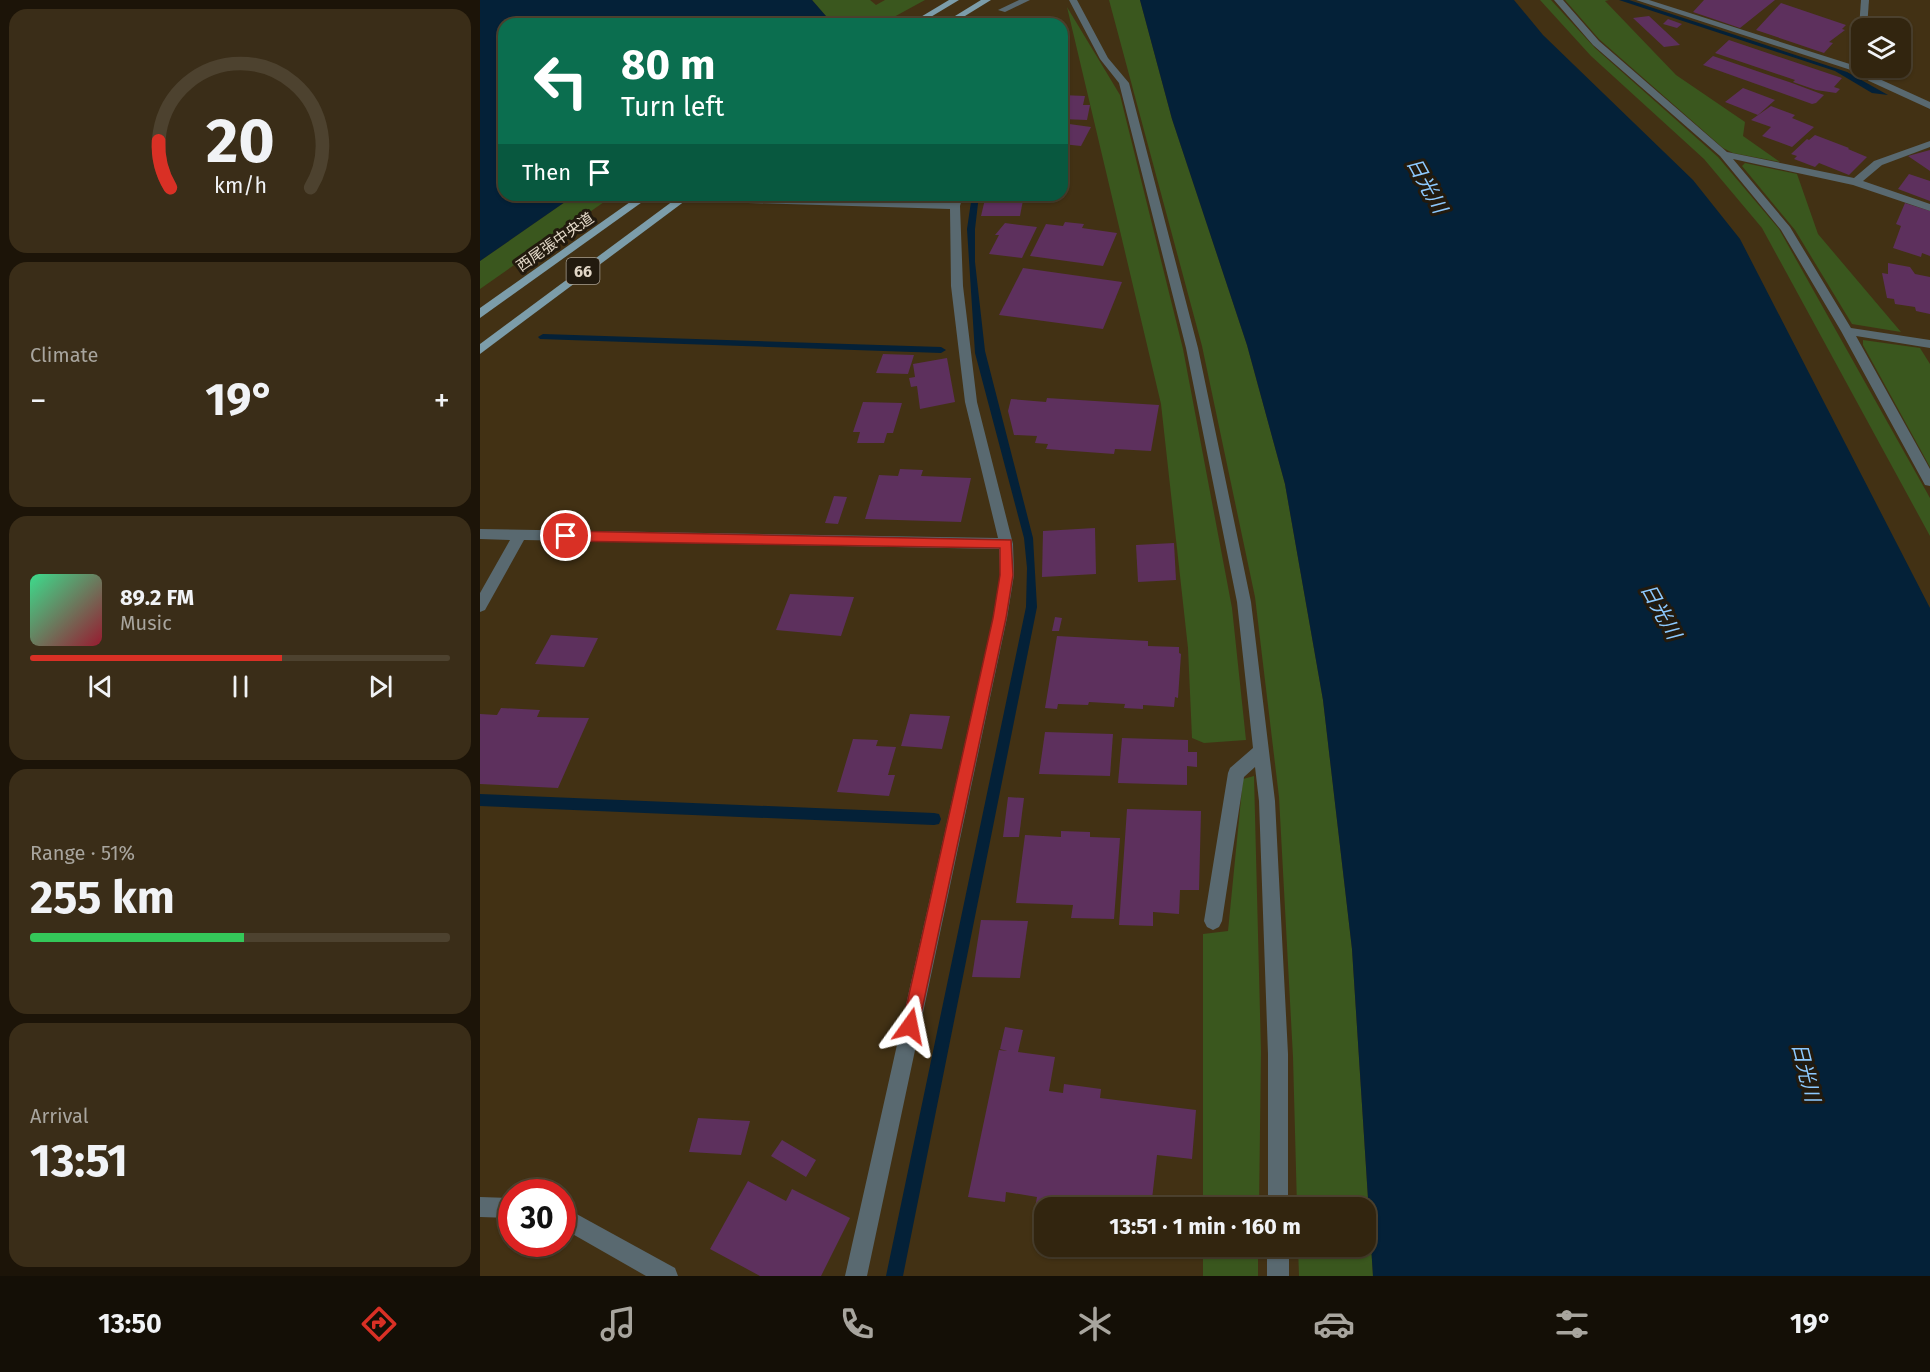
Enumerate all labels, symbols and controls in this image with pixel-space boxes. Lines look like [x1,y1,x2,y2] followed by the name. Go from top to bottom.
[1851,18,1911,78] map controls
[1851,18,1911,78] button: layers
[621,40,715,90] text: 80 m
[522,42,600,120] icon: left
[621,91,724,123] text: Turn left
[206,104,274,179] text: 20
[1402,153,1453,219] water label: 日光川
[583,156,616,189] icon: arrive
[522,159,571,186] text: Then
[213,174,267,200] text: km/h
[513,209,597,275] street label: 西尾張中央道
[566,258,600,284] road number: 66
[30,343,98,367] text: Climate
[205,373,275,427] text: 19°
[30,381,47,421] text: −
[434,381,450,421] text: +
[540,510,591,561] pin
[549,519,582,552] icon: arrive
[1636,579,1687,645] water label: 日光川
[120,584,194,611] text: 89.2 FM
[120,611,172,635] text: Music
[84,670,117,703] icon: previous
[224,670,257,703] icon: pause
[364,670,397,703] icon: next
[30,841,135,865] text: Range · 51%
[30,871,175,925] text: 255 km
[878,994,942,1058] position arrow
[1787,1040,1825,1106] water label: 日光川
[30,1104,89,1128] text: Arrival
[30,1134,128,1188] text: 13:51
[498,1179,576,1257] speed limit sign: 30
[1109,1213,1301,1240] text: 13:51 · 1 min · 160 m
[358,1303,400,1345] icon: directions
[597,1303,639,1345] icon: music
[836,1303,878,1345] icon: phone
[1074,1303,1116,1345] icon: climate
[1313,1303,1355,1345] icon: car
[1551,1303,1593,1345] icon: filters
[98,1308,162,1340] text: 13:50
[1790,1308,1832,1340] text: 19°

